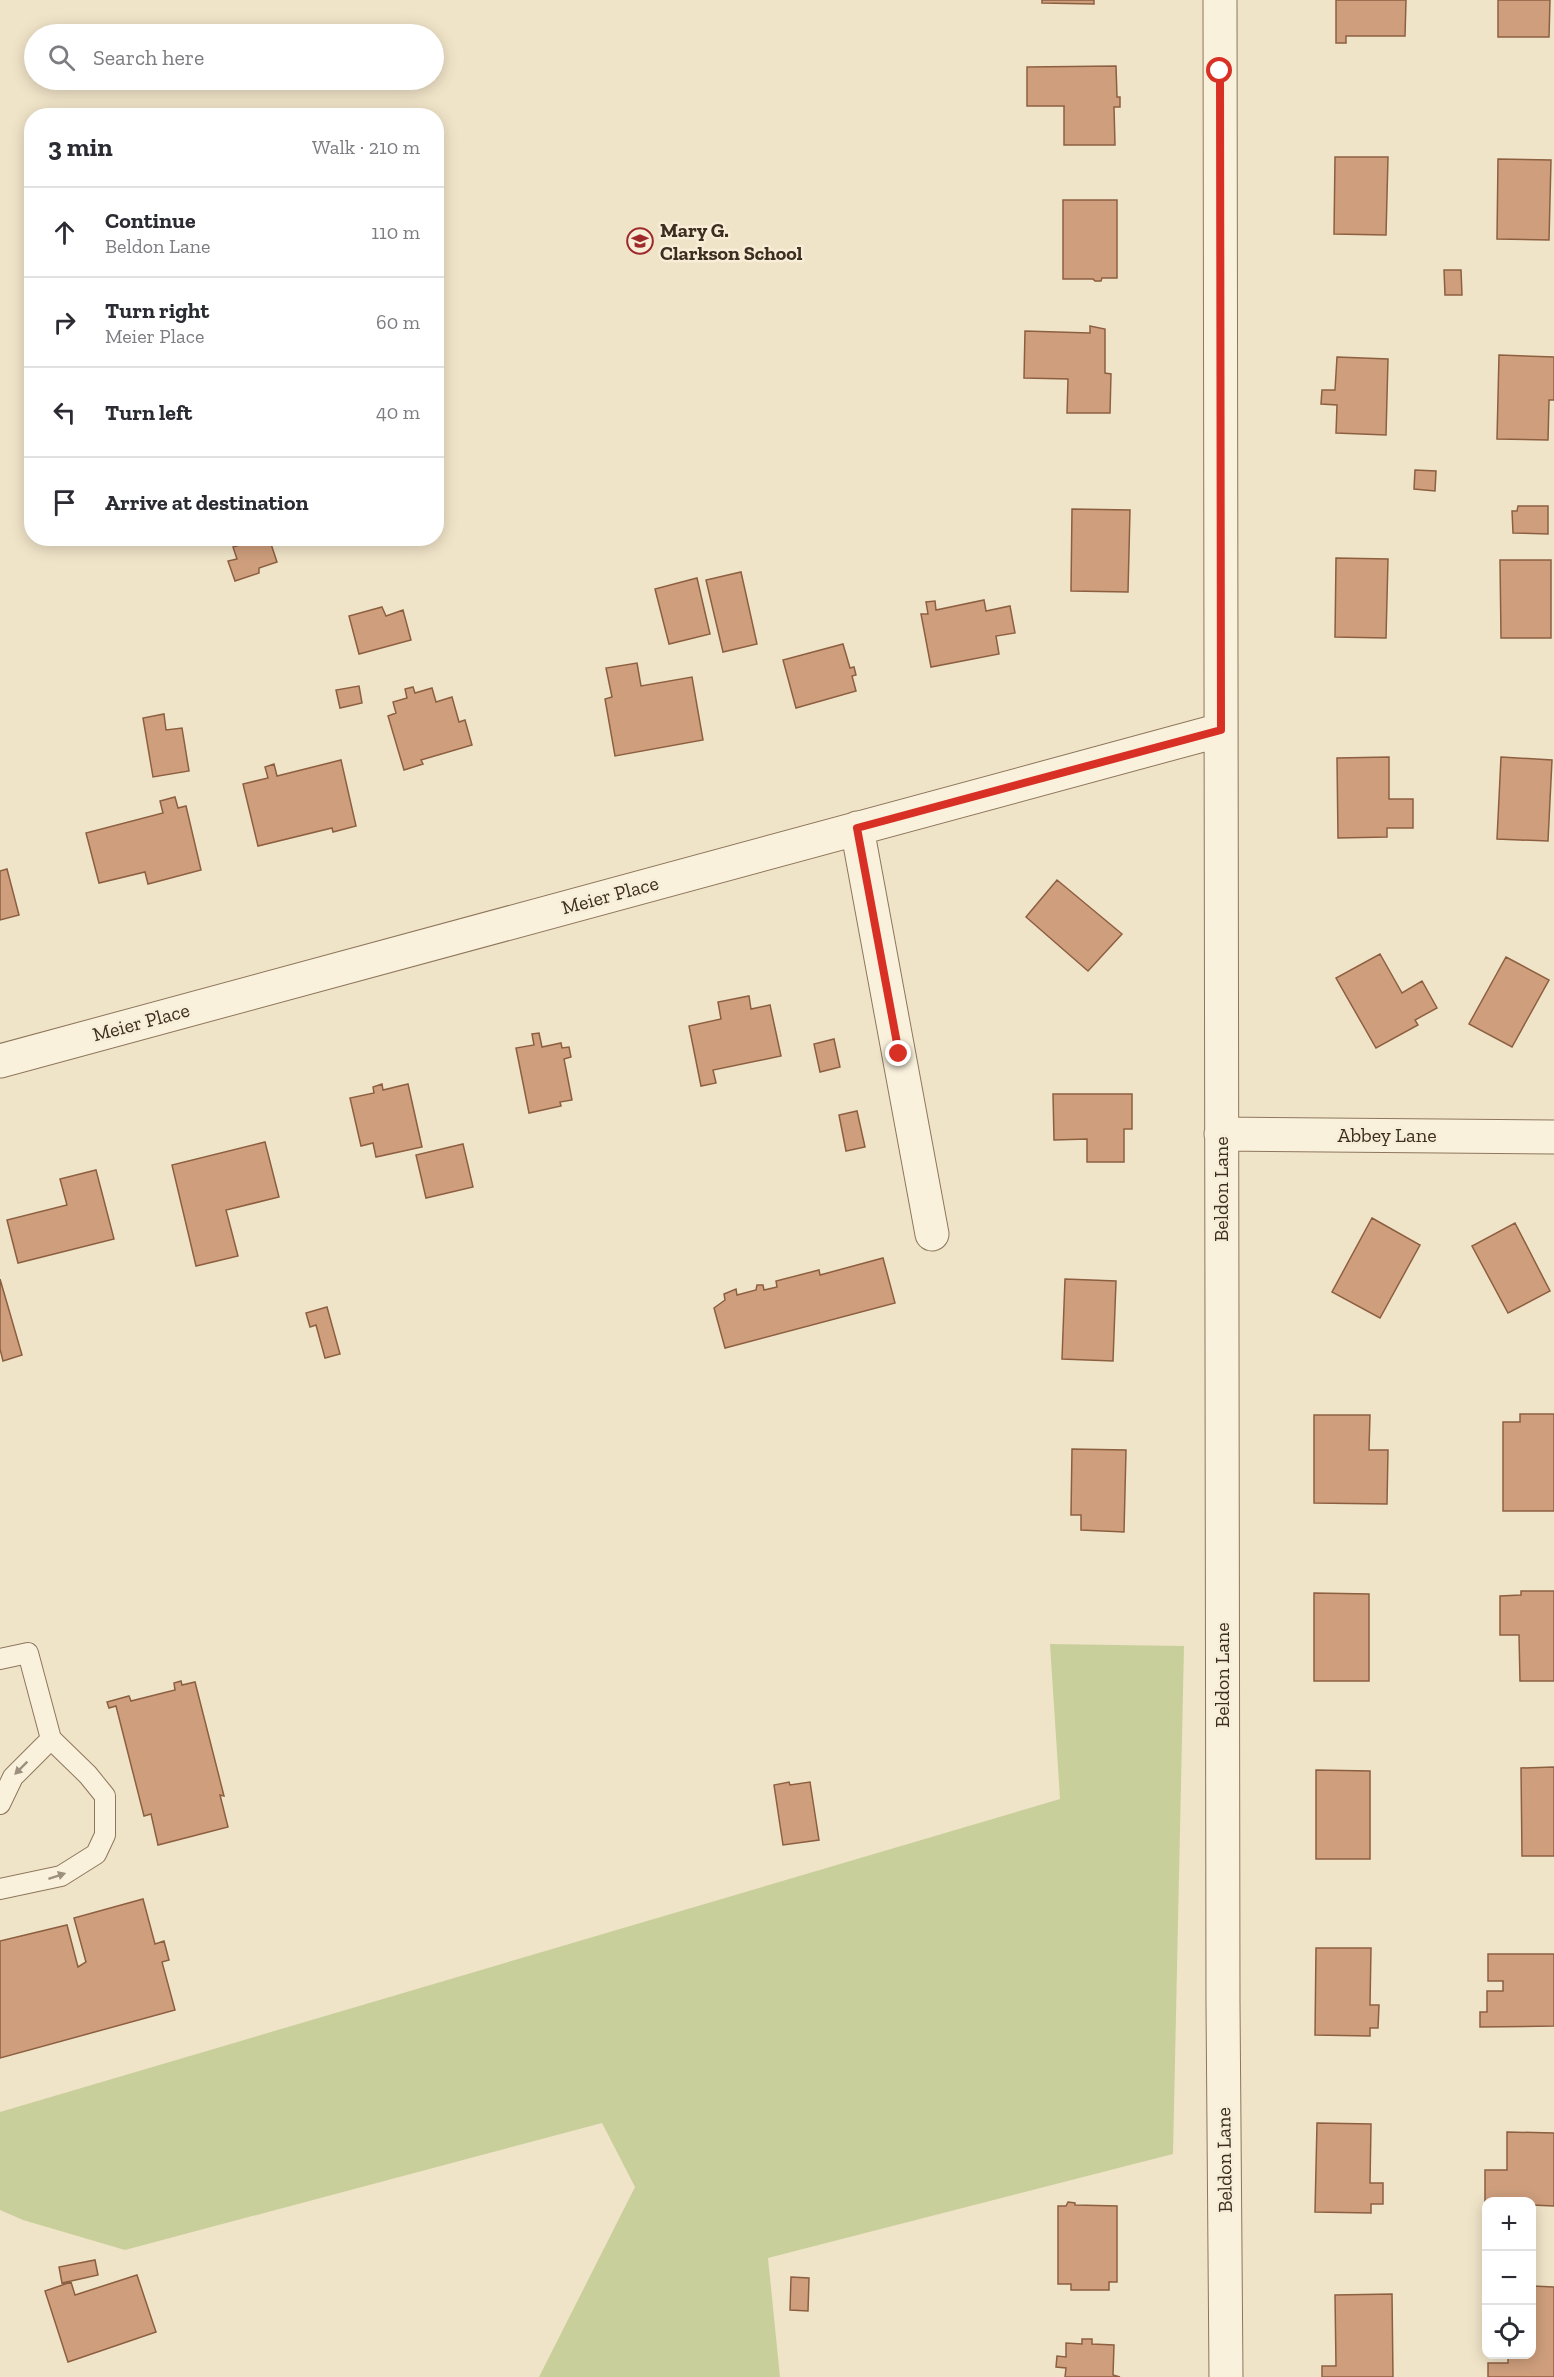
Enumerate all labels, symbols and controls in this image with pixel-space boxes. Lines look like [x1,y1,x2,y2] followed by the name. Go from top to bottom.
[24,24,444,90] search box
[45,41,78,74] icon: search
[93,44,204,71] text: Search here
[1206,57,1232,83] route start
[48,131,113,163] text: 3 min
[312,135,420,159] text: Walk · 210 m
[105,207,196,234] text: Continue
[48,216,81,249] icon: ahead
[660,218,803,265] place label: Mary G. Clarkson School
[371,220,420,244] text: 110 m
[625,226,655,256] school or university icon: Mary G. Clarkson School
[105,234,210,258] text: Beldon Lane
[105,297,209,324] text: Turn right
[48,306,81,339] icon: right
[376,310,420,334] text: 60 m
[105,324,204,348] text: Meier Place
[48,396,81,429] icon: left
[105,399,192,426] text: Turn left
[376,400,420,424] text: 40 m
[48,486,81,519] icon: arrive
[105,489,308,516] text: Arrive at destination
[559,871,661,919] street label: Meier Place
[90,998,192,1046] street label: Meier Place
[885,1040,911,1066] route end
[1337,1123,1437,1147] street label: Abbey Lane
[1209,1136,1233,1242] street label: Beldon Lane
[1210,1622,1234,1728] street label: Beldon Lane
[15,1761,29,1775] one-way arrow
[48,1871,66,1880] one-way arrow
[1211,2107,1237,2213] street label: Beldon Lane
[1482,2197,1536,2359] map controls
[1482,2197,1536,2251] button: +
[1482,2251,1536,2305] button: −
[1482,2305,1536,2359] button: locate

